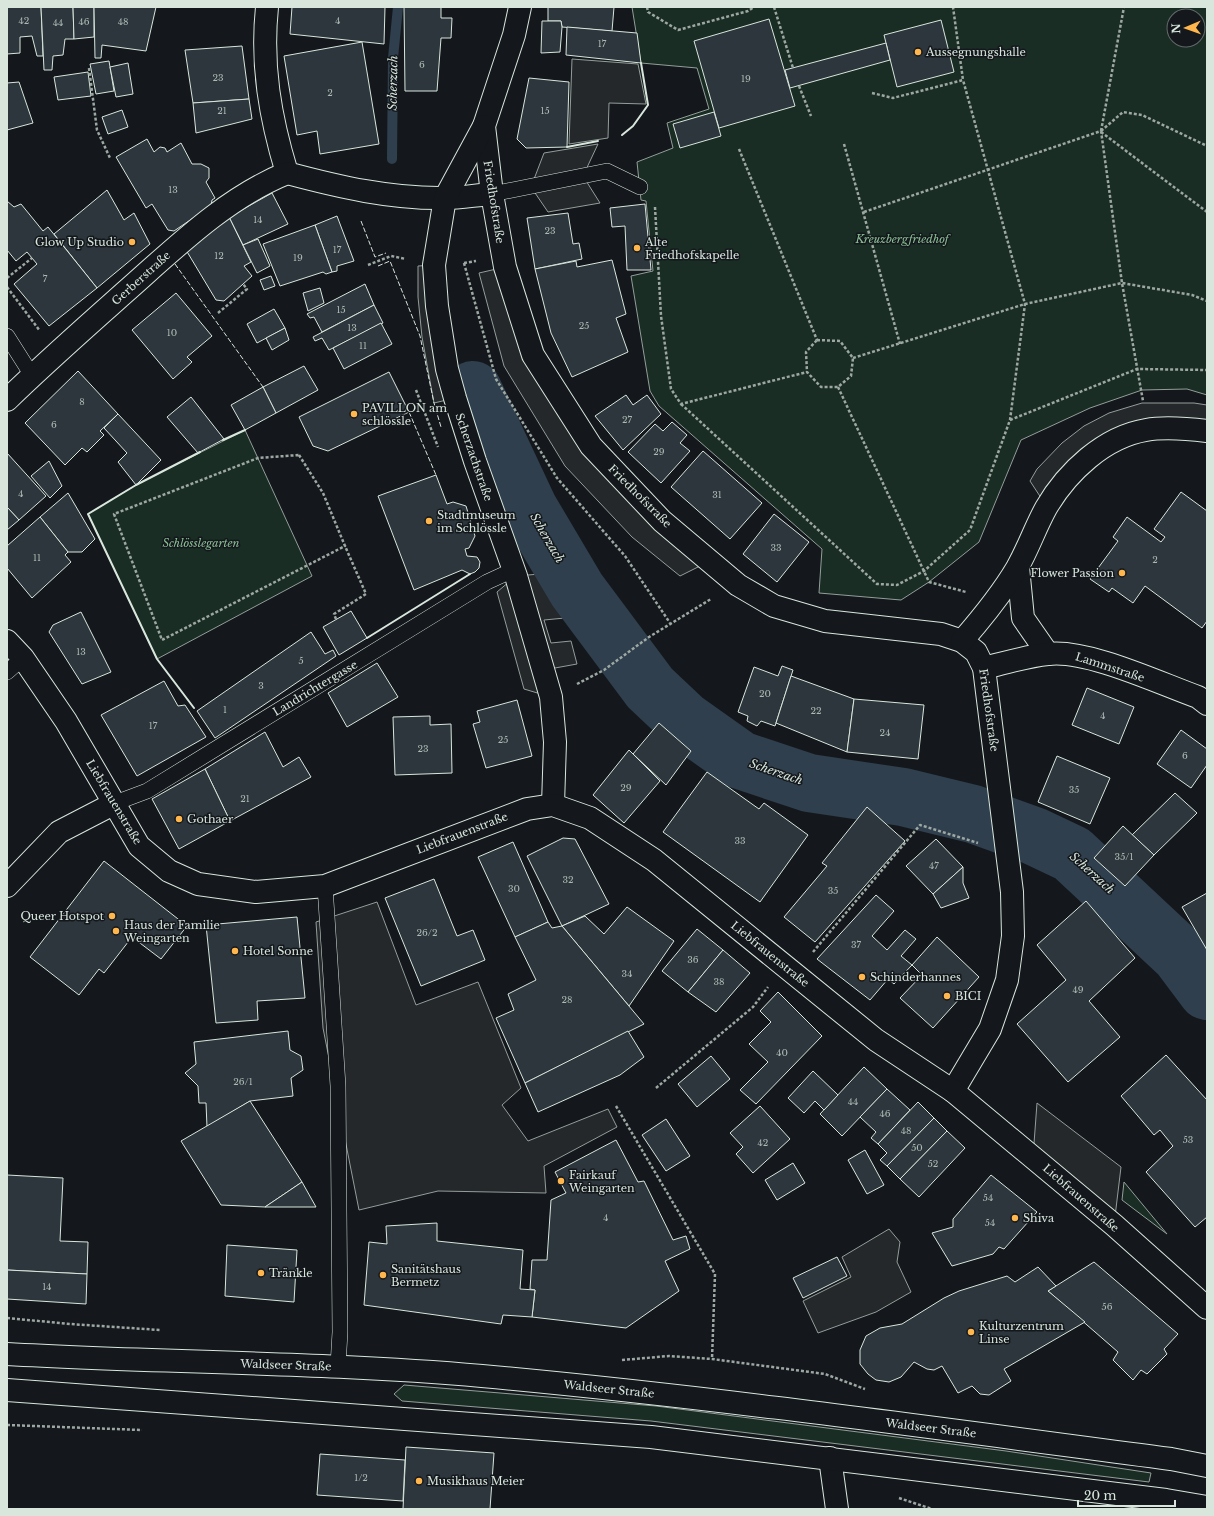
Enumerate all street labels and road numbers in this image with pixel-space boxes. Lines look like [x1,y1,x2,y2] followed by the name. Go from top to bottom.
[481,160,507,244] street label: Friedhofstraße
[109,248,173,308] street label: Gerberstraße
[452,411,496,503] street label: Scherzachstraße
[605,461,675,531] street label: Friedhofstraße
[1074,649,1146,685] street label: Lammstraße
[270,657,360,719] street label: Landrichtergasse
[976,668,1002,752] street label: Friedhofstraße
[83,757,145,847] street label: Liebfrauenstraße
[414,809,510,857] street label: Liebfrauenstraße
[728,918,812,990] street label: Liebfrauenstraße
[1040,1161,1122,1235] street label: Liebfrauenstraße
[239,1356,332,1374] street label: Waldseer Straße
[562,1377,655,1401] street label: Waldseer Straße
[884,1415,977,1441] street label: Waldseer Straße

